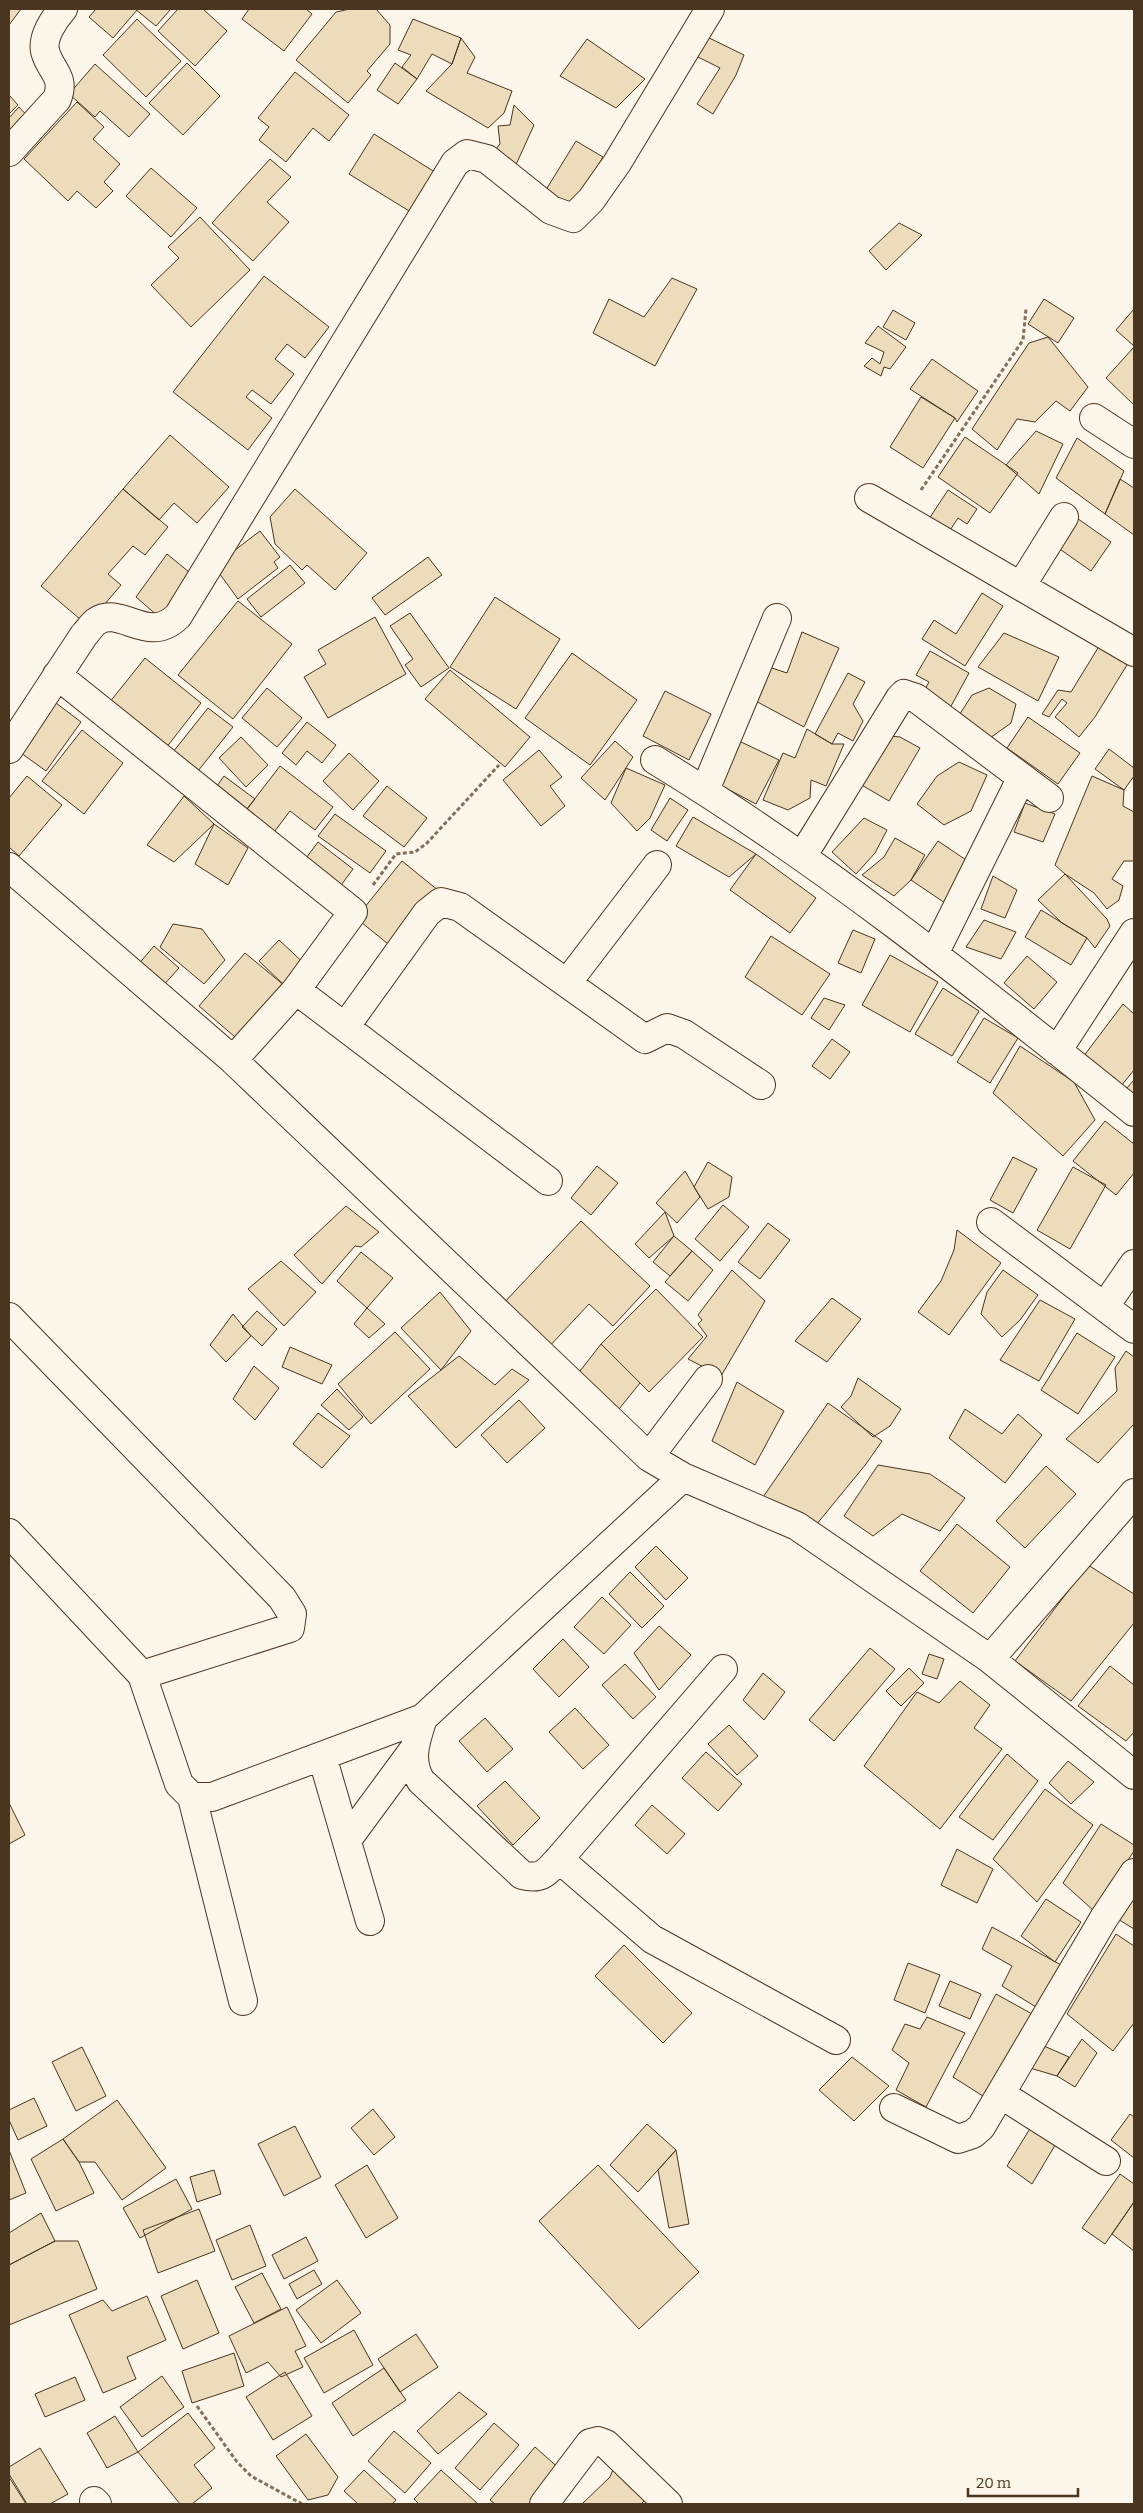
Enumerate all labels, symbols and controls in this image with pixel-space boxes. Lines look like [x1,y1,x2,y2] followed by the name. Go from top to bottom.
[968,2466,1078,2498] scale bar
[976,2474,1012,2492] text: 20 m

